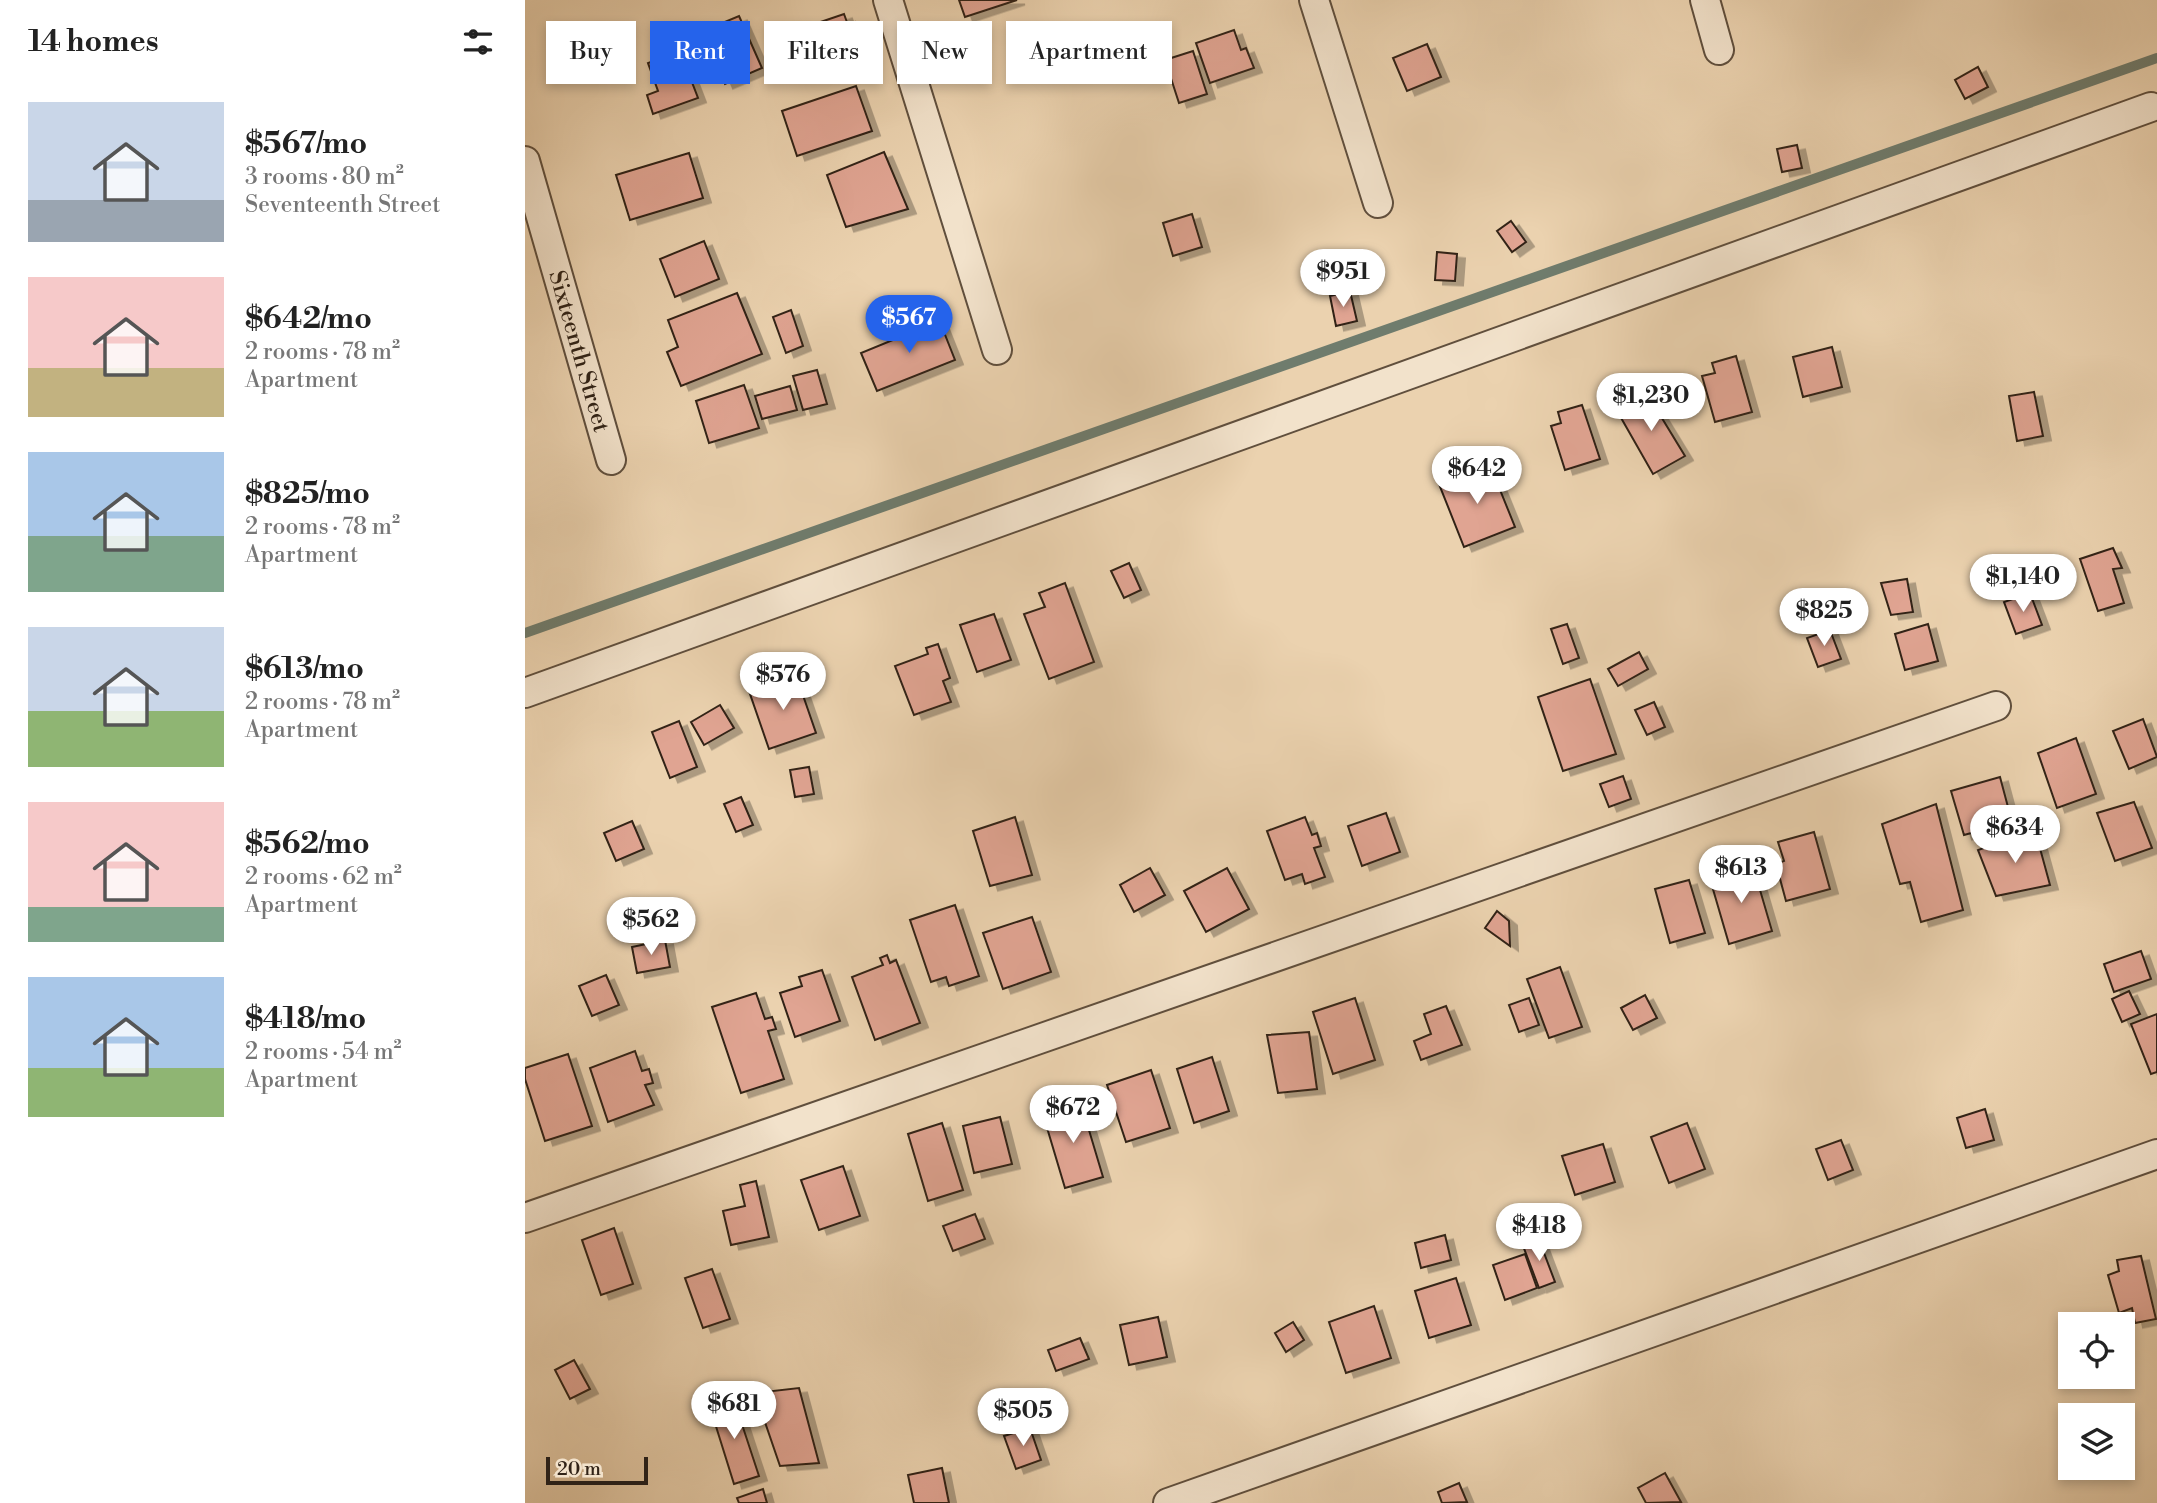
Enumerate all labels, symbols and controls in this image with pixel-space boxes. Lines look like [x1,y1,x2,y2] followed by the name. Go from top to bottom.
[546,21,636,84] chip: Buy
[650,21,750,84] chip: Rent
[764,21,883,84] chip: Filters
[897,21,992,84] chip: New
[1006,21,1172,84] chip: Apartment
[28,23,159,61] text: 14 homes
[459,23,497,61] icon: filters
[245,125,367,163] text: $567/mo
[84,130,168,214] icon: home
[245,163,404,191] text: 3 rooms · 80 m²
[245,191,440,219] text: Seventeenth Street
[1302,250,1384,309] pin: $951
[1316,258,1370,286] text: $951
[542,268,615,436] street label: Sixteenth Street
[868,296,950,355] pin: $567
[245,300,372,338] text: $642/mo
[882,304,936,332] text: $567
[84,305,168,389] icon: home
[245,338,400,366] text: 2 rooms · 78 m²
[245,366,358,394] text: Apartment
[1594,374,1708,433] pin: $1,230
[1612,382,1690,410] text: $1,230
[1436,447,1518,506] pin: $642
[1448,455,1506,483] text: $642
[245,475,370,513] text: $825/mo
[84,480,168,564] icon: home
[245,513,400,541] text: 2 rooms · 78 m²
[245,541,358,569] text: Apartment
[1966,554,2080,614] pin: $1,140
[1986,563,2060,591] text: $1,140
[1783,588,1865,648] pin: $825
[1796,597,1852,625] text: $825
[245,650,364,688] text: $613/mo
[742,652,824,712] pin: $576
[84,655,168,739] icon: home
[756,661,810,689] text: $576
[245,688,400,716] text: 2 rooms · 78 m²
[245,716,358,744] text: Apartment
[1974,806,2056,865] pin: $634
[1986,814,2044,842] text: $634
[245,825,370,863] text: $562/mo
[84,830,168,914] icon: home
[1700,846,1782,905] pin: $613
[1715,854,1767,882] text: $613
[245,863,402,891] text: 2 rooms · 62 m²
[245,891,358,919] text: Apartment
[610,898,692,957] pin: $562
[623,906,679,934] text: $562
[245,1000,366,1038] text: $418/mo
[84,1005,168,1089] icon: home
[245,1038,402,1066] text: 2 rooms · 54 m²
[245,1066,358,1094] text: Apartment
[1032,1086,1114,1145] pin: $672
[1046,1094,1100,1122] text: $672
[1498,1204,1580,1263] pin: $418
[1512,1212,1566,1240] text: $418
[2058,1312,2135,1480] map controls
[2058,1312,2135,1389] button: locate
[693,1382,775,1441] pin: $681
[982,1388,1064,1448] pin: $505
[707,1390,761,1418] text: $681
[994,1397,1052,1425] text: $505
[2058,1403,2135,1480] button: layers
[546,1454,647,1486] scale bar
[557,1457,601,1481] text: 20 m

